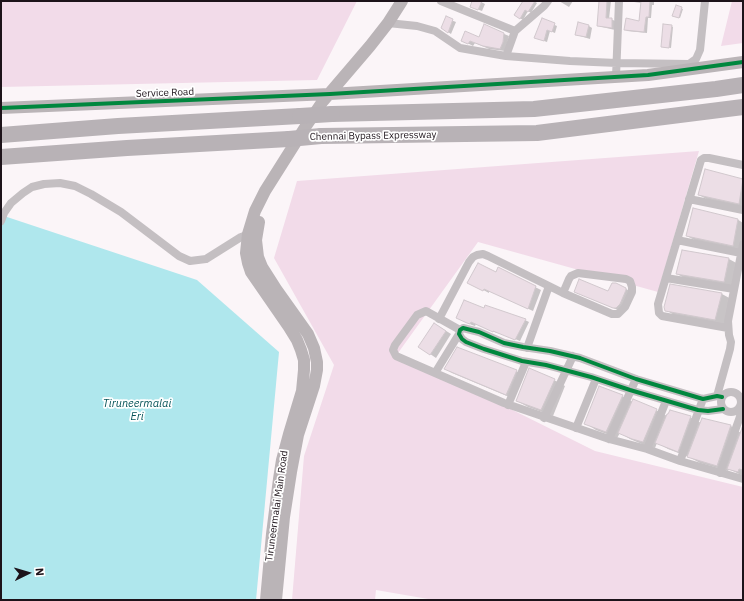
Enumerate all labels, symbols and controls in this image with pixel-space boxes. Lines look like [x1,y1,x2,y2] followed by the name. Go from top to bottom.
[136,86,194,100] street label: Service Road
[310,129,436,143] street label: Chennai Bypass Expressway
[103,397,171,423] water label: Tiruneermalai Eri
[263,450,291,562] street label: Tiruneermalai Main Road
[8,553,48,593] north arrow
[33,567,47,577] text: N

